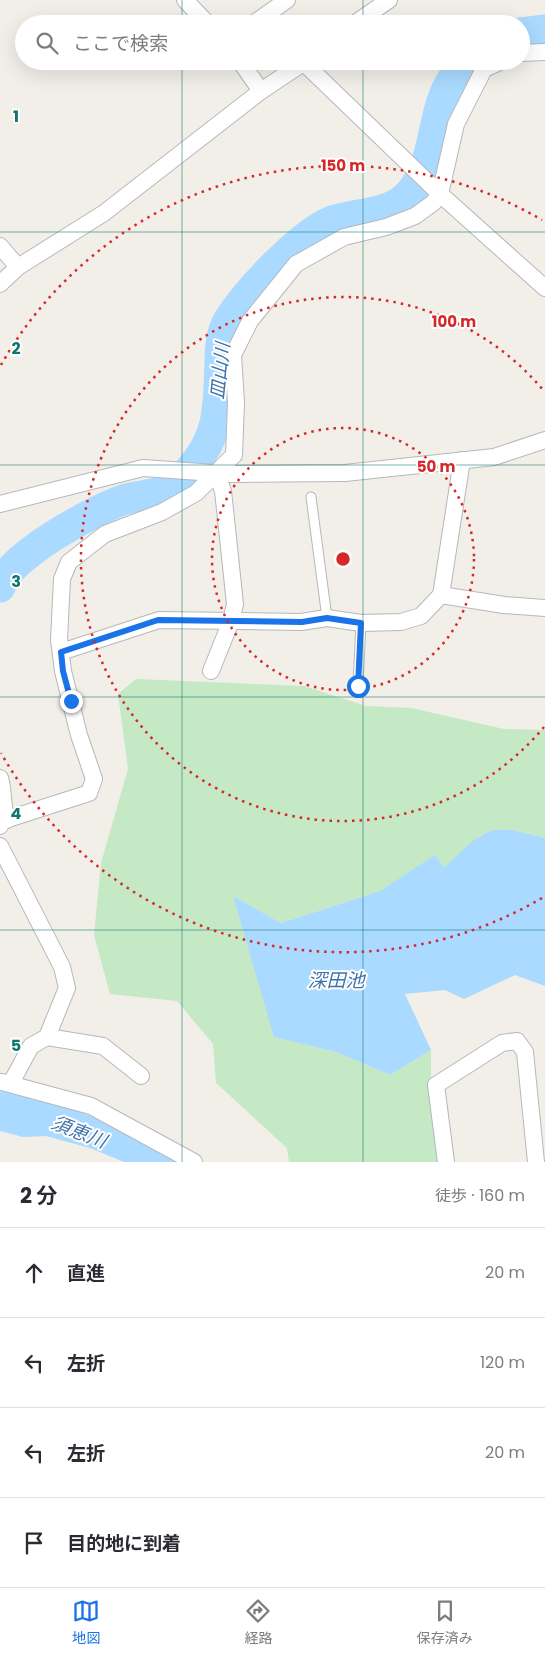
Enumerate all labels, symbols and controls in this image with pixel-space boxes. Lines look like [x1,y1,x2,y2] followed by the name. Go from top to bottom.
[15,15,530,70] search box
[33,29,61,57] icon: search
[73,30,168,57] text: ここで検索
[13,105,19,128] text: 1
[321,155,365,176] text: 150 m
[432,311,476,332] text: 100 m
[11,337,21,360] text: 2
[204,339,237,401] water label: 皿山川
[417,456,455,477] text: 50 m
[334,550,352,568] centre of rings
[11,570,21,593] text: 3
[347,675,370,698] route start
[60,690,83,713] route end
[11,802,22,825] text: 4
[307,967,366,994] water label: 深田池
[11,1034,21,1057] text: 5
[48,1109,112,1156] water label: 須恵川
[20,1181,57,1210] text: 2 分
[435,1184,525,1207] text: 徒歩 · 160 m
[20,1259,48,1287] icon: ahead
[67,1260,105,1287] text: 直進
[485,1261,525,1284] text: 20 m
[20,1349,48,1377] icon: left
[67,1350,105,1377] text: 左折
[480,1351,525,1374] text: 120 m
[20,1439,48,1467] icon: left
[67,1440,105,1467] text: 左折
[485,1441,525,1464] text: 20 m
[20,1529,48,1557] icon: arrive
[67,1530,181,1557] text: 目的地に到着
[72,1597,100,1649] tab: 地図
[244,1597,272,1649] tab: 経路
[417,1597,473,1649] tab: 保存済み

